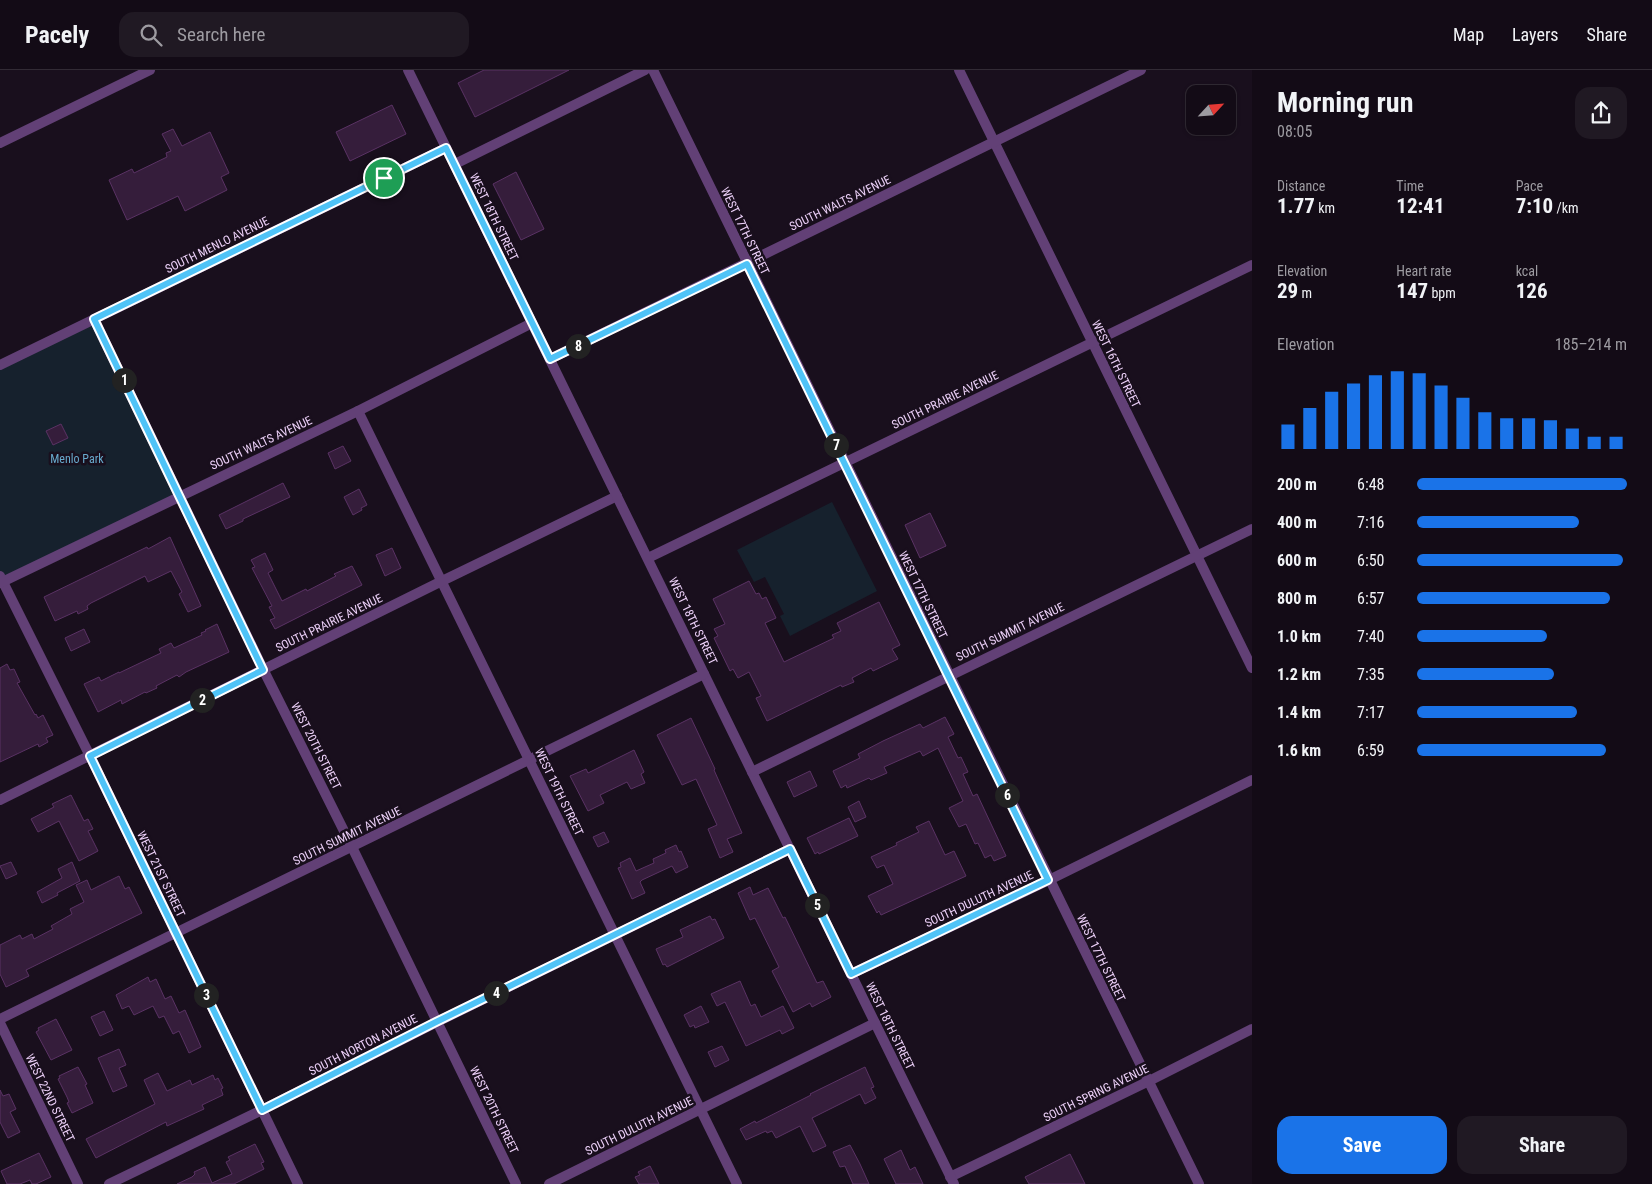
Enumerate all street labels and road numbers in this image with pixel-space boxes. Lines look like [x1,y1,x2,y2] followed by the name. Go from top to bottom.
[467,171,521,263] street label: WEST 18TH STREET
[787,172,893,234] street label: SOUTH WALTS AVENUE
[718,185,772,277] street label: WEST 17TH STREET
[163,214,271,276] street label: SOUTH MENLO AVENUE
[1089,318,1143,410] street label: WEST 16TH STREET
[889,368,1001,432] street label: SOUTH PRAIRIE AVENUE
[208,413,314,473] street label: SOUTH WALTS AVENUE
[896,549,950,641] street label: WEST 17TH STREET
[666,575,720,667] street label: WEST 18TH STREET
[273,591,385,655] street label: SOUTH PRAIRIE AVENUE
[954,600,1066,664] street label: SOUTH SUMMIT AVENUE
[288,700,344,792] street label: WEST 20TH STREET
[532,746,586,838] street label: WEST 19TH STREET
[291,804,403,868] street label: SOUTH SUMMIT AVENUE
[134,829,188,919] street label: WEST 21ST STREET
[923,868,1035,930] street label: SOUTH DULUTH AVENUE
[1074,912,1128,1004] street label: WEST 17TH STREET
[863,980,917,1072] street label: WEST 18TH STREET
[306,1012,420,1078] street label: SOUTH NORTON AVENUE
[23,1052,77,1144] street label: WEST 22ND STREET
[1041,1061,1151,1125] street label: SOUTH SPRING AVENUE
[467,1064,521,1156] street label: WEST 20TH STREET
[583,1094,695,1158] street label: SOUTH DULUTH AVENUE

